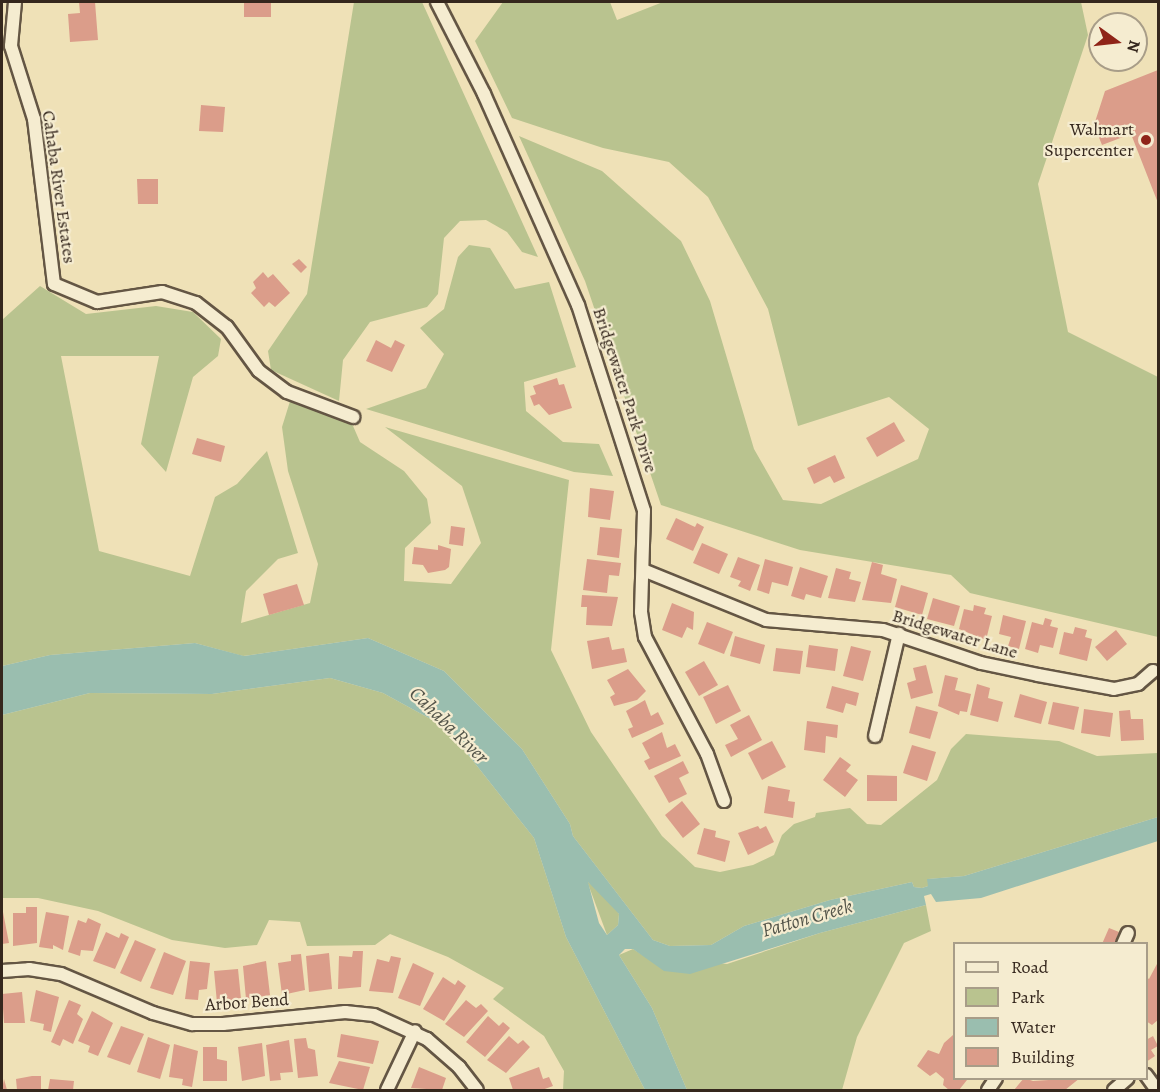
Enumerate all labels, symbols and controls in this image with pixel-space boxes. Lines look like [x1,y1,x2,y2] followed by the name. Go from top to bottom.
[1088,12,1148,72] north arrow
[1121,38,1146,55] text: N
[38,109,80,265] street label: Cahaba River Estates
[1044,119,1134,162] place label: Walmart Supercenter
[1139,133,1153,147] marker: Walmart Supercenter
[588,305,662,475] street label: Bridgewater Park Drive
[890,605,1020,663] street label: Bridgewater Lane
[405,681,493,769] water label: Cahaba River
[759,894,855,942] water label: Patton Creek
[953,942,1148,1080] legend
[1011,955,1048,979] text: Road
[1011,985,1045,1009] text: Park
[204,988,290,1016] street label: Arbor Bend
[1011,1015,1056,1039] text: Water
[1011,1045,1075,1069] text: Building

